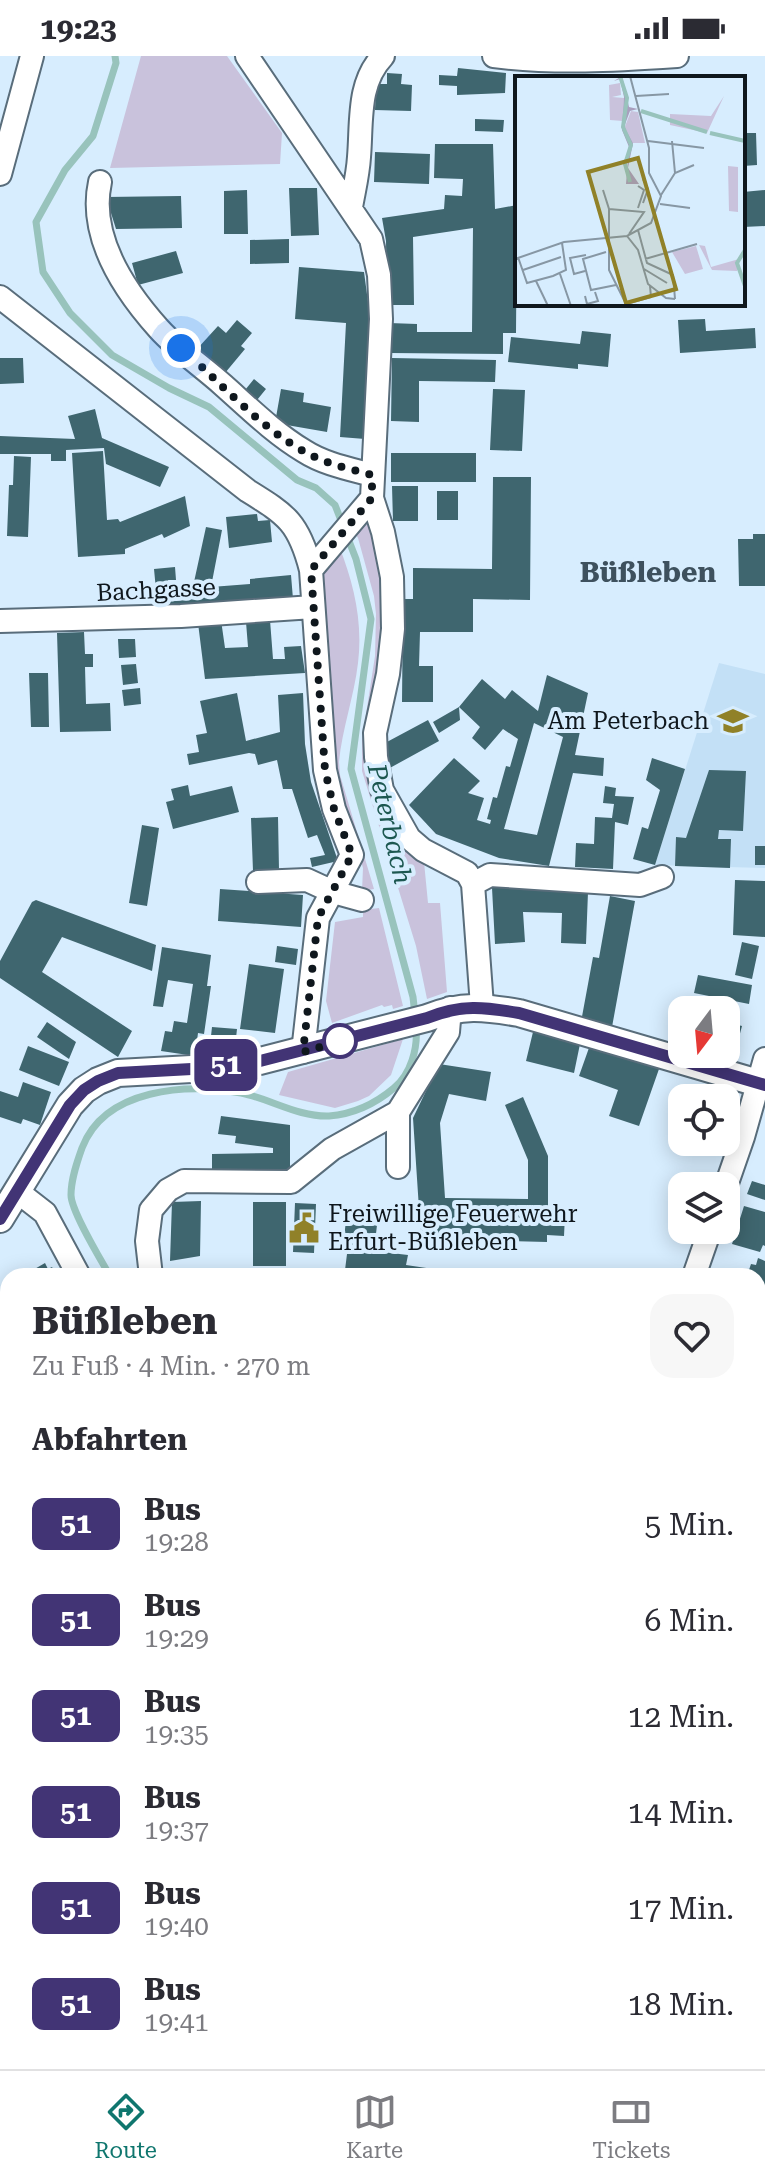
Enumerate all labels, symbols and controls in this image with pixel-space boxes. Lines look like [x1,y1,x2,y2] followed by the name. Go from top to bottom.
[40,11,117,46] text: 19:23
[515,76,745,306] inset map
[161,328,201,368] your location
[580,556,717,589] district label: Büßleben
[96,573,216,607] street label: Bachgasse
[716,704,750,738] school or university icon: Am Peterbach
[548,707,709,735] place label: Am Peterbach
[361,760,418,887] water label: Peterbach
[668,996,740,1068] north arrow
[668,996,740,1244] map controls
[323,1024,357,1058] unlabelled marker
[190,1039,262,1091] line badge: 51
[210,1048,242,1081] text: 51
[668,1084,740,1156] button: locate
[668,1172,740,1244] button: layers
[328,1200,578,1256] place label: Freiwillige Feuerwehr Erfurt-Büßleben
[287,1211,321,1245] public building icon: Freiwillige Feuerwehr Erfurt-Büßleben
[650,1294,734,1378] button: heart
[32,1299,218,1343] text: Büßleben
[32,1351,310,1381] text: Zu Fuß · 4 Min. · 270 m
[32,1422,187,1457] text: Abfahrten
[144,1492,201,1527] text: Bus
[60,1507,92,1540] text: 51
[644,1507,734,1542] text: 5 Min.
[144,1527,209,1557] text: 19:28
[144,1588,201,1623] text: Bus
[60,1603,92,1636] text: 51
[644,1603,734,1638] text: 6 Min.
[144,1623,209,1653] text: 19:29
[144,1684,201,1719] text: Bus
[60,1699,92,1732] text: 51
[628,1699,734,1734] text: 12 Min.
[144,1719,209,1749] text: 19:35
[144,1780,201,1815] text: Bus
[60,1795,92,1828] text: 51
[628,1795,734,1830] text: 14 Min.
[144,1815,209,1845] text: 19:37
[144,1876,201,1911] text: Bus
[60,1891,92,1924] text: 51
[628,1891,734,1926] text: 17 Min.
[144,1911,209,1941] text: 19:40
[144,1972,201,2007] text: Bus
[60,1987,92,2020] text: 51
[628,1987,734,2022] text: 18 Min.
[144,2007,209,2037] text: 19:41
[95,2090,157,2163] tab: Route
[346,2090,403,2163] tab: Karte
[592,2090,670,2163] tab: Tickets

